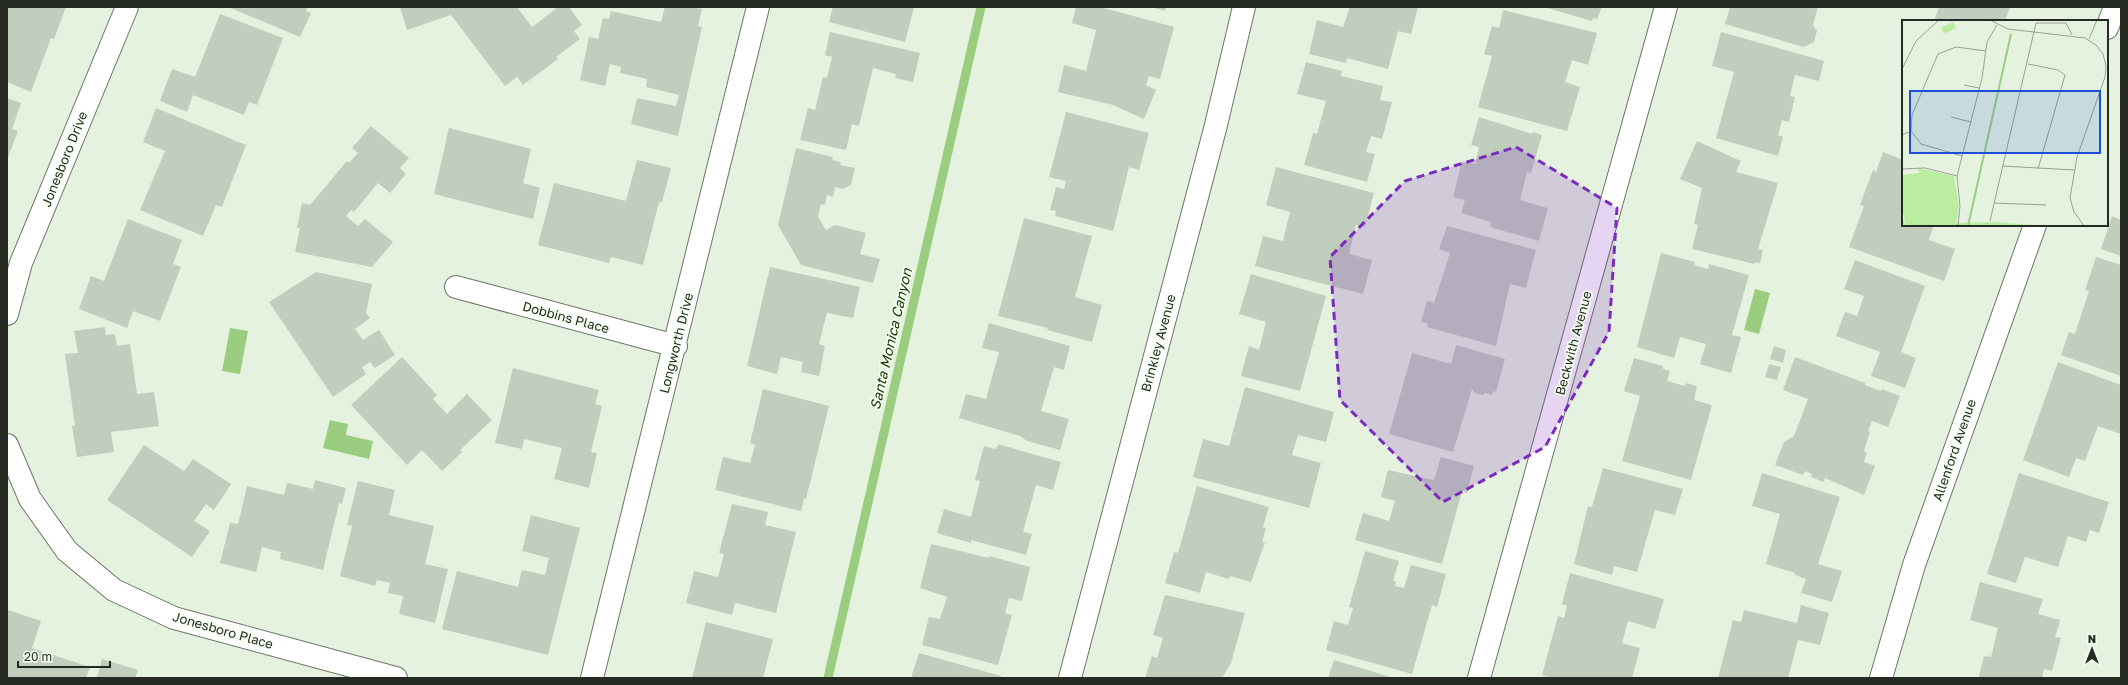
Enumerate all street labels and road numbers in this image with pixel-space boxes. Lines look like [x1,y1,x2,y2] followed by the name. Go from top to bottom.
[38,109,90,209] street label: Jonesboro Drive
[1551,289,1595,397] street label: Beckwith Avenue
[656,291,696,395] street label: Longworth Drive
[1137,292,1179,394] street label: Brinkley Avenue
[521,298,611,336] street label: Dobbins Place
[1929,397,1979,503] street label: Allenford Avenue
[171,608,275,652] street label: Jonesboro Place

